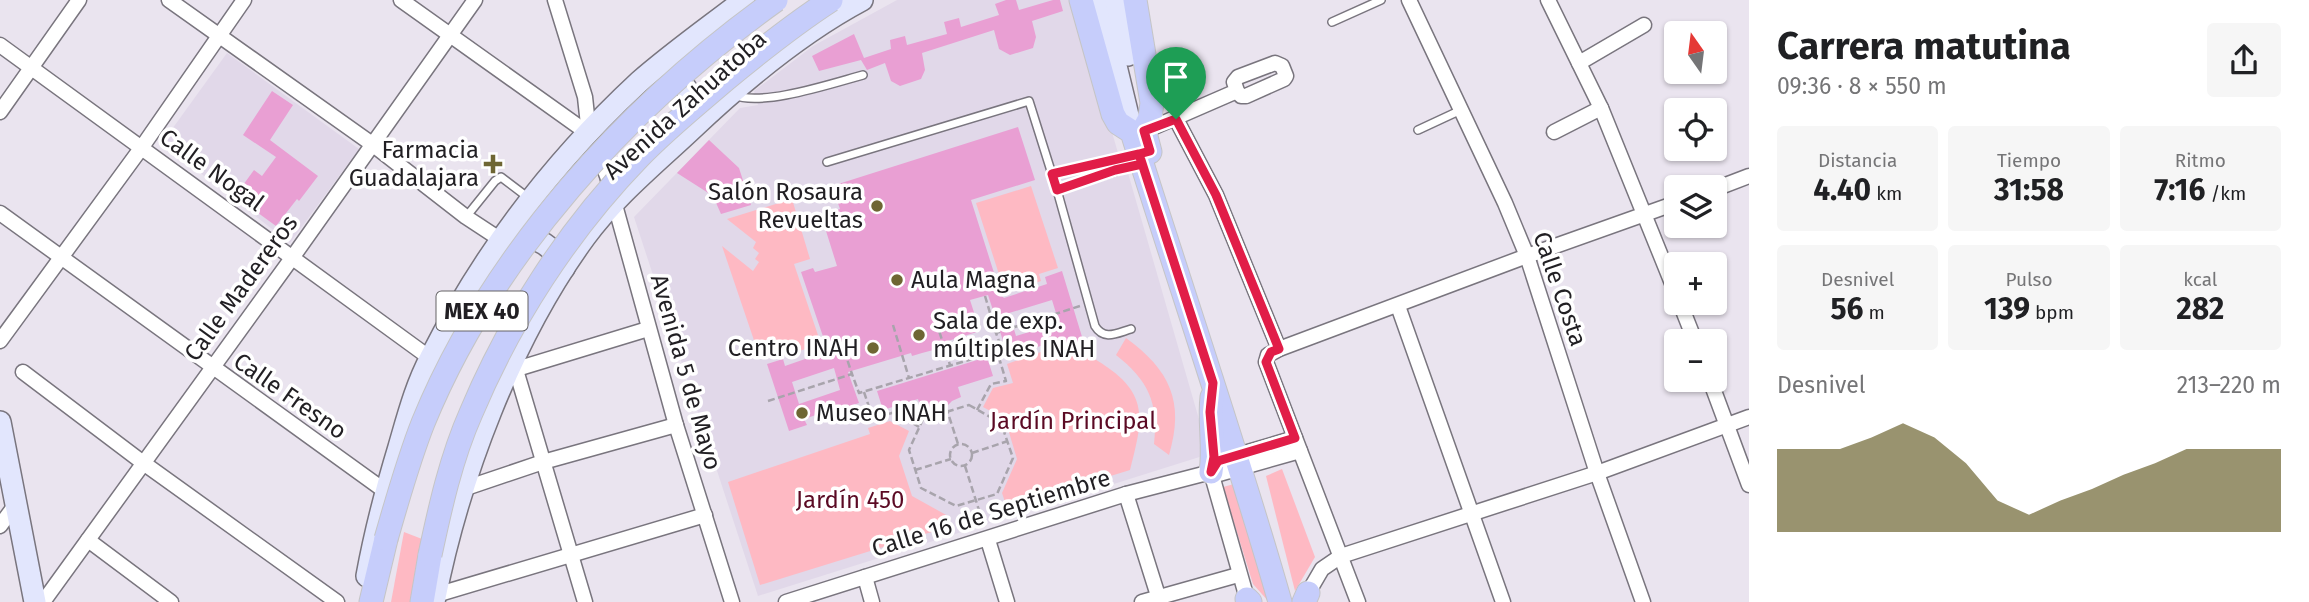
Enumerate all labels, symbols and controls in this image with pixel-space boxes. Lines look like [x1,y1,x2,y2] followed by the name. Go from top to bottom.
[1664,21,1727,84] north arrow
[1664,21,1727,392] map controls
[1777,23,2071,69] text: Carrera matutina
[2207,23,2281,97] button: share
[598,25,772,185] street label: Avenida Zahuatoba
[1146,47,1206,119] pin
[1157,58,1195,96] icon: arrive
[1777,72,1947,100] text: 09:36 · 8 × 550 m
[1664,98,1727,161] button: locate
[155,123,269,217] street label: Calle Nogal
[349,136,479,192] place label: Farmacia Guadalajara
[1818,149,1897,172] text: Distancia
[1997,149,2061,172] text: Tiempo
[2175,149,2226,172] text: Ritmo
[485,156,501,172] marker: Farmacia Guadalajara
[1813,172,1871,208] text: 4.40
[1994,172,2064,208] text: 31:58
[2154,172,2205,208] text: 7:16
[1664,175,1727,238] button: layers
[708,178,863,234] place label: Salón Rosaura Revueltas
[1871,182,1902,205] text: km
[2205,182,2246,205] text: /km
[869,198,885,214] marker: Salón Rosaura Revueltas
[179,209,303,367] street label: Calle Madereros
[1527,228,1593,350] street label: Calle Costa
[1664,252,1727,315] button: +
[911,266,1036,294] place label: Aula Magna
[1821,268,1894,291] text: Desnivel
[2005,268,2053,291] text: Pulso
[2183,268,2217,291] text: kcal
[645,271,727,473] street label: Avenida 5 de Mayo
[889,272,905,288] marker: Aula Magna
[1831,291,1864,327] text: 56
[1984,291,2030,327] text: 139
[2176,291,2224,327] text: 282
[436,292,528,330] road number: MEX 40
[1864,301,1885,324] text: m
[2030,301,2074,324] text: bpm
[933,307,1095,363] place label: Sala de exp. múltiples INAH
[911,327,927,343] marker: Sala de exp. múltiples INAH
[1664,329,1727,392] button: −
[728,334,859,362] place label: Centro INAH
[865,340,881,356] marker: Centro INAH
[228,347,352,445] street label: Calle Fresno
[1777,371,1866,399] text: Desnivel
[2177,371,2281,399] text: 213–220 m
[816,399,947,427] place label: Museo INAH
[794,405,810,421] marker: Museo INAH
[990,407,1156,435] park label: Jardín Principal
[868,463,1114,563] street label: Calle 16 de Septiembre
[796,486,904,514] park label: Jardín 450

